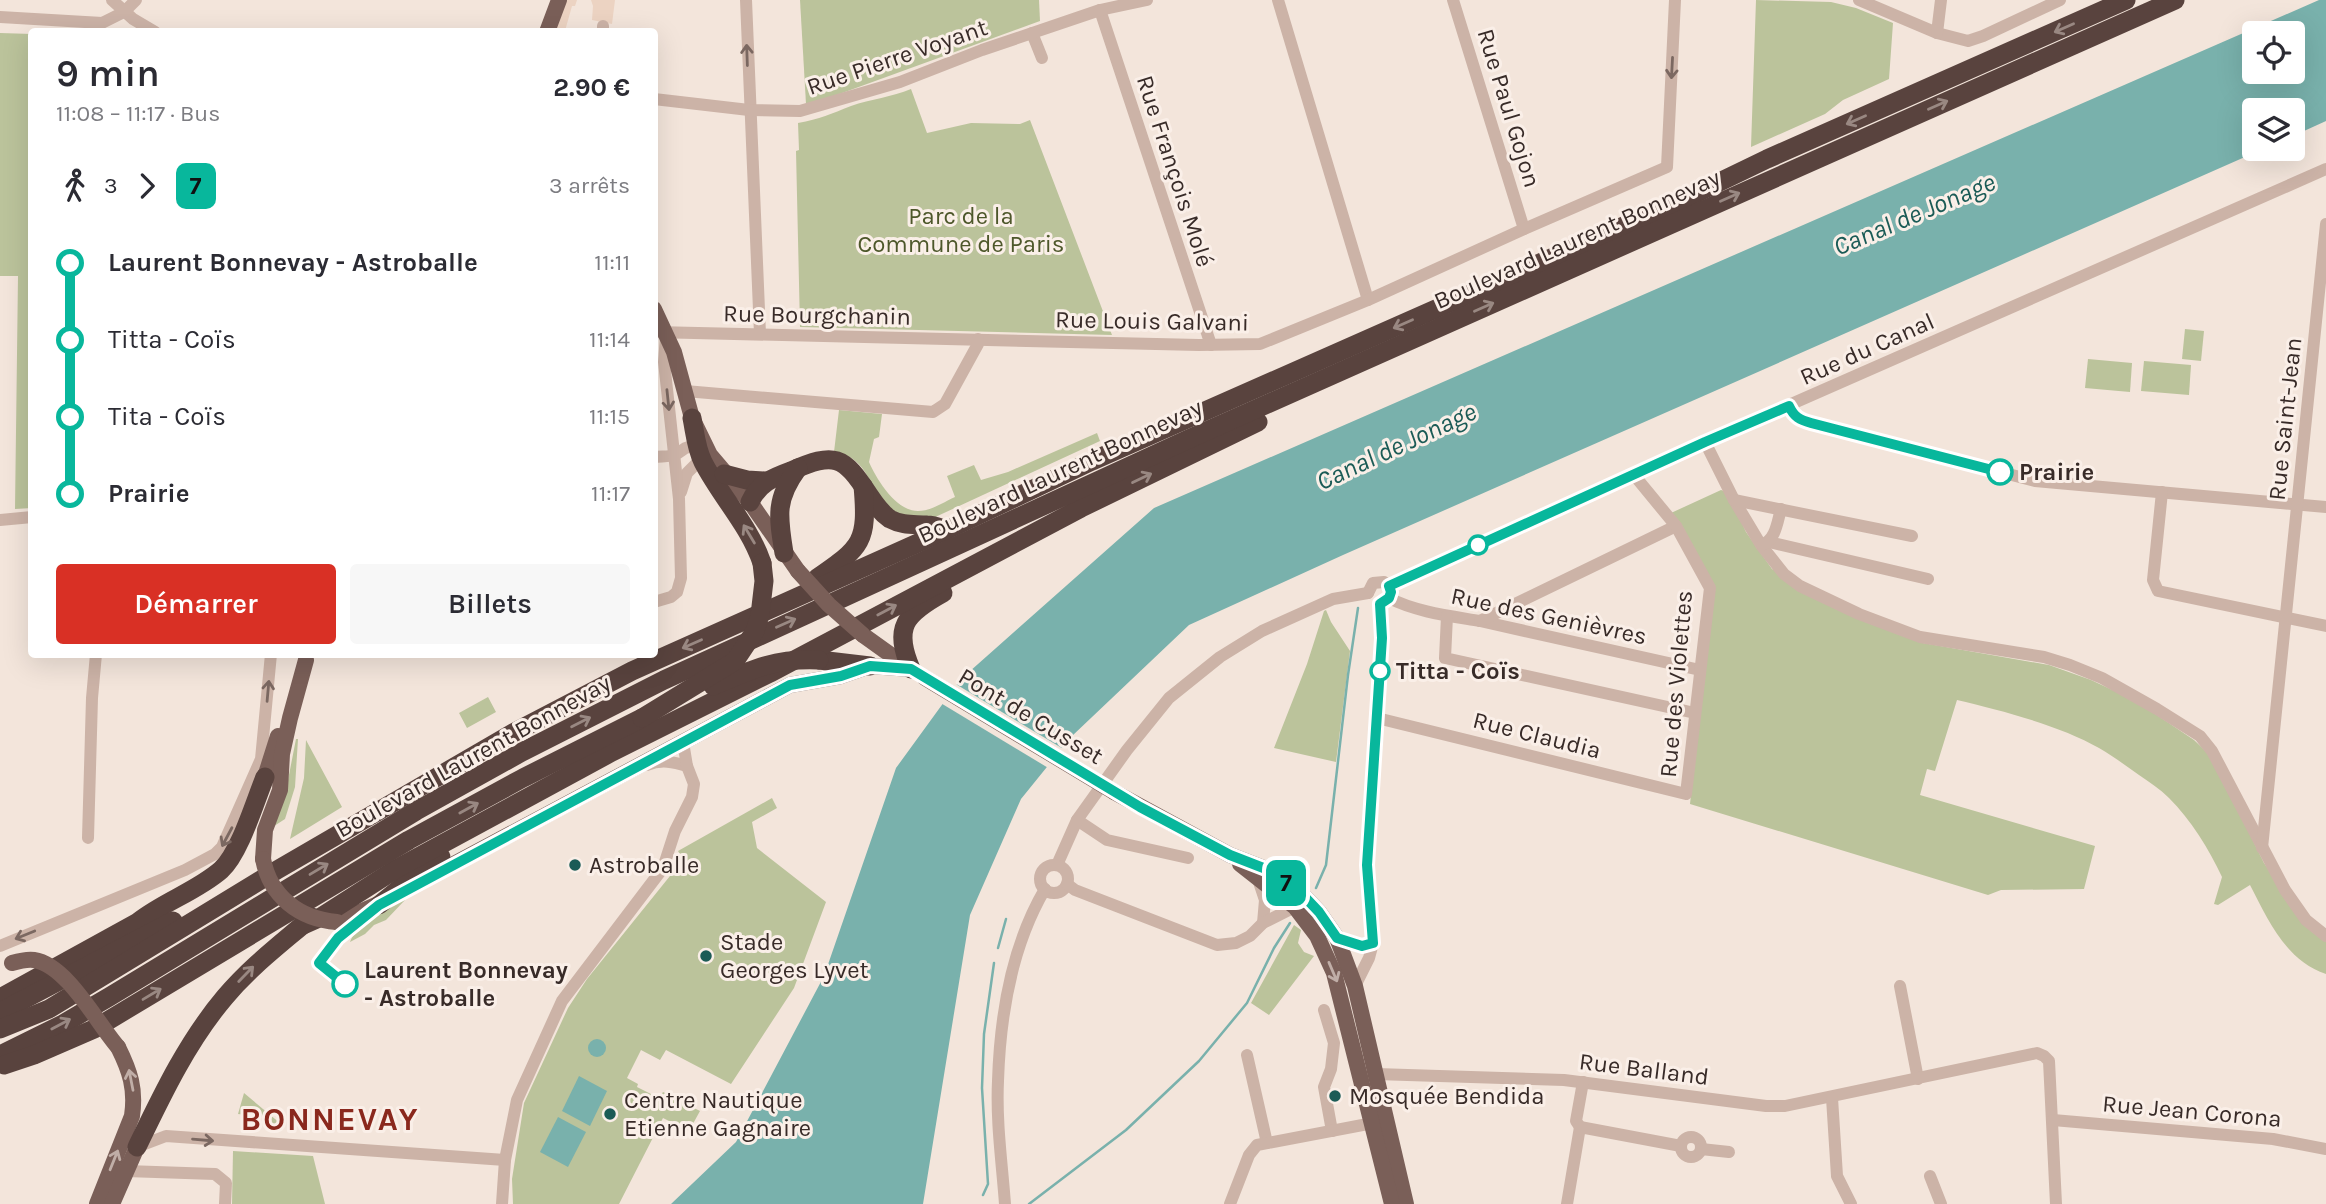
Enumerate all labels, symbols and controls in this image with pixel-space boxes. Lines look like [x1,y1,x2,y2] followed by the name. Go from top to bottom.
[803,13,991,101] street label: Rue Pierre Voyant
[2242,21,2305,161] map controls
[2242,21,2305,84] button: locate
[2053,22,2075,35] one-way arrow
[1472,25,1546,191] street label: Rue Paul Gojon
[741,44,754,67] one-way arrow
[56,51,160,96] text: 9 min
[1665,56,1678,79] one-way arrow
[553,72,630,103] text: 2.90 €
[1131,72,1219,270] street label: Rue François Molé
[1927,98,1948,111] one-way arrow
[2242,98,2305,161] button: layers
[56,100,220,127] text: 11:08 – 11:17 · Bus
[1846,114,1867,127] one-way arrow
[1430,163,1724,315] street label: Boulevard Laurent Bonnevay
[1829,166,2000,263] water label: Canal de Jonage
[56,167,94,205] icon: walk
[128,167,166,205] icon: forward
[104,172,118,199] text: 3
[190,172,202,200] text: 7
[549,172,630,199] text: 3 arrêts
[1719,190,1741,203] one-way arrow
[858,202,1064,258] park label: Parc de la Commune de Paris
[108,247,478,278] text: Laurent Bonnevay - Astroballe
[594,249,630,276] text: 11:11
[723,299,911,331] street label: Rue Bourgchanin
[1473,300,1494,313] one-way arrow
[1055,305,1249,337] street label: Rue Louis Galvani
[1796,307,1938,391] street label: Rue du Canal
[1392,318,1414,331] one-way arrow
[108,324,236,355] text: Titta - Coïs
[589,326,630,353] text: 11:14
[2263,336,2307,502] street label: Rue Saint-Jean
[662,388,675,411] one-way arrow
[913,393,1207,549] street label: Boulevard Laurent Bonnevay
[1311,396,1481,497] water label: Canal de Jonage
[108,401,226,432] text: Tita - Coïs
[589,403,630,430] text: 11:15
[2019,458,2094,486] place label: Prairie
[1987,459,2013,485] marker: Prairie
[1131,471,1152,485] one-way arrow
[108,478,190,509] text: Prairie
[591,480,630,507] text: 11:17
[742,525,757,544] one-way arrow
[1468,535,1488,555] unlabelled marker
[56,564,336,644] button: Démarrer
[350,564,630,644] button: Billets
[1449,582,1649,650] street label: Rue des Genièvres
[1654,589,1698,779] street label: Rue des Violettes
[876,602,897,616] one-way arrow
[775,616,796,629] one-way arrow
[682,638,703,651] one-way arrow
[1396,657,1520,685] place label: Titta - Coïs
[1370,661,1390,681] marker: Titta - Coïs
[954,662,1108,770] street label: Pont de Cusset
[330,669,616,843] street label: Boulevard Laurent Bonnevay
[262,680,275,703] one-way arrow
[1470,706,1604,764] street label: Rue Claudia
[570,714,591,728] one-way arrow
[458,801,479,814] one-way arrow
[219,826,233,847] one-way arrow
[589,851,699,879] place label: Astroballe
[567,857,583,873] marker: Astroballe
[1263,860,1309,906] line badge: 7
[308,862,328,876] one-way arrow
[1280,869,1292,897] text: 7
[720,928,869,984] place label: Stade Georges Lyvet
[15,930,37,943] one-way arrow
[698,948,714,964] marker: Stade Georges Lyvet
[364,956,568,1012] place label: Laurent Bonnevay - Astroballe
[1327,960,1340,982] one-way arrow
[238,966,255,983] one-way arrow
[332,971,358,997] marker: Laurent Bonnevay - Astroballe
[142,986,162,1000] one-way arrow
[50,1017,71,1031] one-way arrow
[1577,1047,1711,1091] street label: Rue Balland
[124,1069,138,1092] one-way arrow
[1349,1082,1545,1110] place label: Mosquée Bendida
[624,1086,811,1142] place label: Centre Nautique Etienne Gagnaire
[1327,1088,1343,1104] marker: Mosquée Bendida
[2101,1089,2283,1133] street label: Rue Jean Corona
[240,1101,420,1138] district label: BONNEVAY
[602,1106,618,1122] marker: Centre Nautique Etienne Gagnaire
[191,1134,214,1147] one-way arrow
[109,1150,122,1172] one-way arrow

